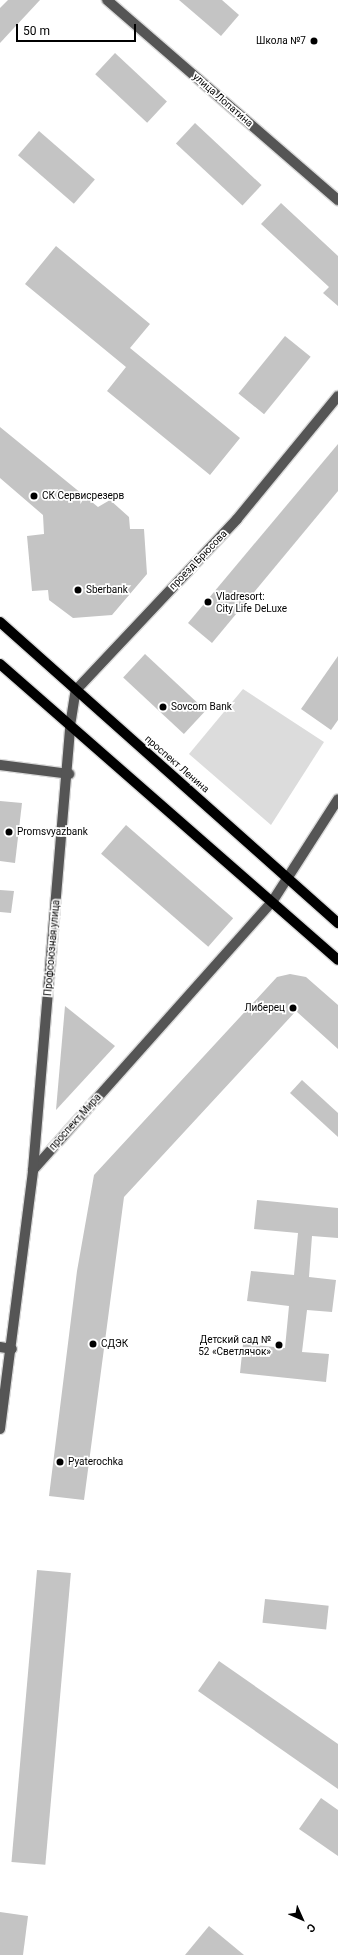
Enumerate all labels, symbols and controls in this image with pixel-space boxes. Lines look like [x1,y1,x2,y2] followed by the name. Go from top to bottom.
[18,16,138,42] scale bar
[23,24,50,38] text: 50 m
[256,35,306,47] place label: Школа №7
[309,36,319,46] marker: Школа №7
[191,71,255,129] street label: улица Лопатина
[42,490,124,502] place label: СК Сервисрезерв
[29,491,39,501] marker: СК Сервисрезерв
[167,528,229,592] street label: проезд Брюсова
[86,584,128,596] place label: Sberbank
[73,585,83,595] marker: Sberbank
[216,590,287,614] place label: Vladresort: City Life DeLuxe
[203,597,213,607] marker: Vladresort: City Life DeLuxe
[171,701,232,713] place label: Sovcom Bank
[158,702,168,712] marker: Sovcom Bank
[142,733,212,795] street label: проспект Ленина
[17,826,88,838] place label: Promsvyazbank
[4,827,14,837] marker: Promsvyazbank
[42,899,62,997] street label: Профсоюзная улица
[244,1002,285,1014] place label: Либерец
[288,1003,298,1013] marker: Либерец
[47,1091,103,1153] street label: проспект Мира
[198,1333,271,1356] place label: Детский сад № 52 «Светлячок»
[101,1338,128,1350] place label: СДЭК
[88,1339,98,1349] marker: СДЭК
[274,1340,284,1350] marker: Детский сад № 52 «Светлячок»
[68,1456,123,1468] place label: Pyaterochka
[55,1457,65,1467] marker: Pyaterochka
[282,1899,322,1939] north arrow
[304,1921,318,1935] text: С

